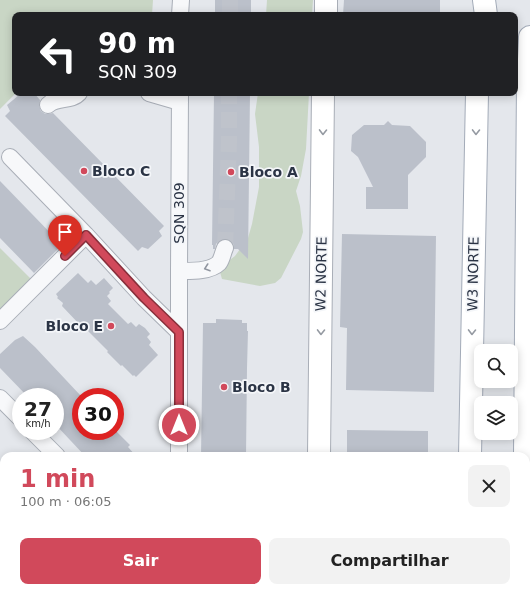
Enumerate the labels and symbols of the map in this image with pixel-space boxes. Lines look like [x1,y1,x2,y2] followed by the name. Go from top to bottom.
[319,129,327,135] one-way arrow
[472,129,480,135] one-way arrow
[92,163,150,179] place label: Bloco C
[239,164,298,180] place label: Bloco A
[79,166,89,176] marker: Bloco C
[226,167,236,177] marker: Bloco A
[171,182,187,244] street label: SQN 309
[48,215,82,256] pin
[312,236,330,312] street label: W2 NORTE
[464,236,482,312] street label: W3 NORTE
[204,263,211,272] one-way arrow
[46,318,103,334] place label: Bloco E
[106,321,116,331] marker: Bloco E
[317,329,325,335] one-way arrow
[468,329,477,335] one-way arrow
[232,379,291,395] place label: Bloco B
[219,382,229,392] marker: Bloco B
[72,388,124,440] speed limit sign: 30
[158,404,200,446] position arrow

